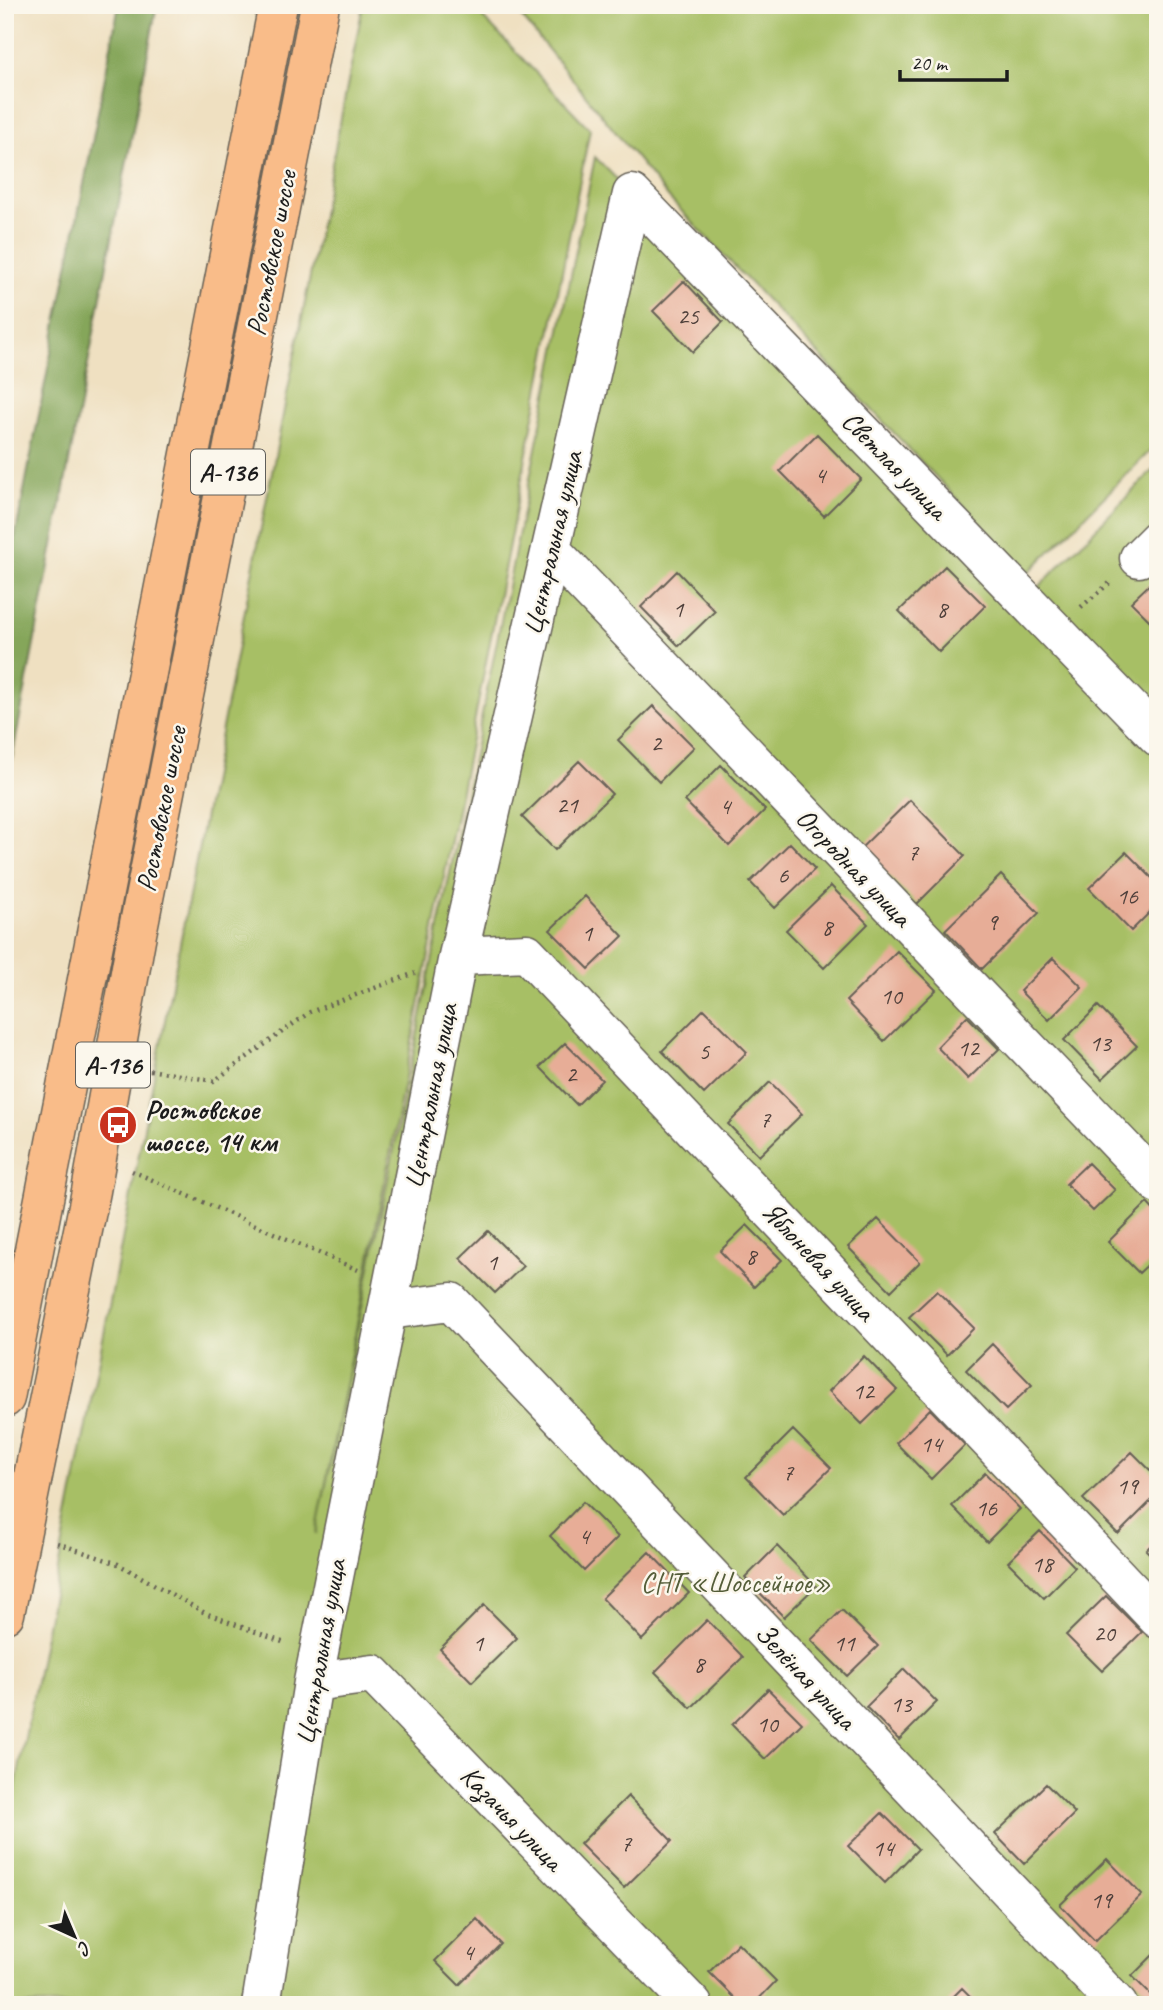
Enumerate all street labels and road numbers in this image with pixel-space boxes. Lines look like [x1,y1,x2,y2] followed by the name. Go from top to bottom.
[238,166,305,339] street label: Ростовское шоссе
[835,403,957,529] street label: Светлая улица
[514,446,591,638] street label: Центральная улица
[191,450,265,494] road number: А-136
[128,722,195,895] street label: Ростовское шоссе
[789,800,921,935] street label: Огородная улица
[395,999,465,1191] street label: Центральная улица
[76,1042,150,1088] road number: А-136
[755,1194,884,1329] street label: Яблоневая улица
[286,1555,354,1747] street label: Центральная улица
[748,1615,865,1738] street label: Зелёная улица
[453,1758,573,1880] street label: Казачья улица

